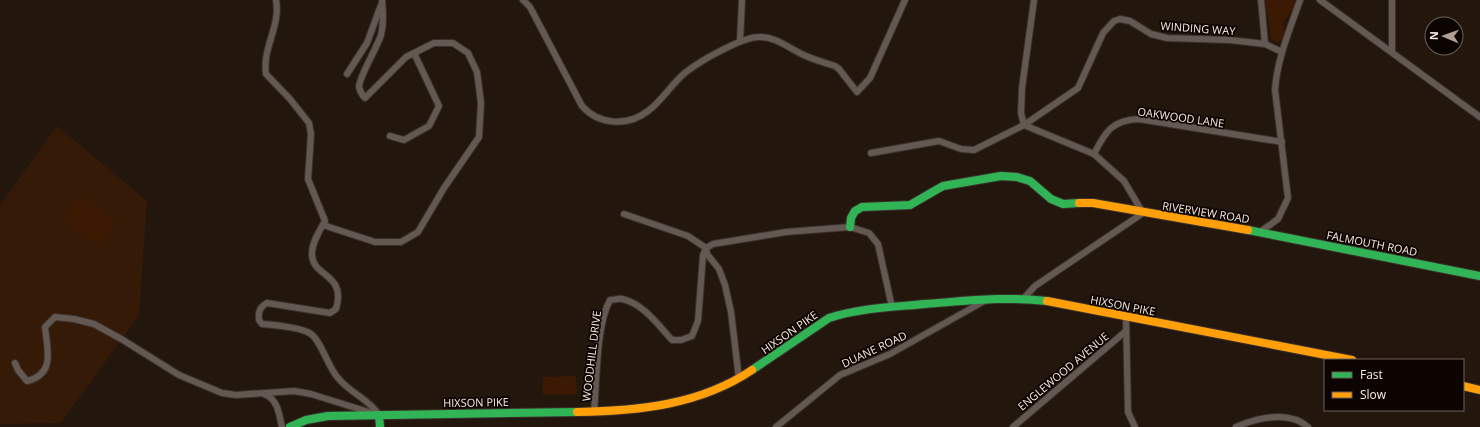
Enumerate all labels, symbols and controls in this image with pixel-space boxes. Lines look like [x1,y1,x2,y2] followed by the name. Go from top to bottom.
[1424,16,1464,56] north arrow
[1160,18,1237,38] street label: WINDING WAY
[1426,31,1441,40] text: N
[1137,103,1225,131] street label: OAKWOOD LANE
[1161,198,1251,226] street label: RIVERVIEW ROAD
[1325,227,1419,259] street label: FALMOUTH ROAD
[1089,291,1157,319] street label: HIXSON PIKE
[758,307,820,357] street label: HIXSON PIKE
[578,310,604,402] street label: WOODHILL DRIVE
[839,327,909,371] street label: DUANE ROAD
[1014,328,1112,414] street label: ENGLEWOOD AVENUE
[1324,359,1464,411] legend
[1360,366,1383,383] text: Fast
[1360,386,1387,403] text: Slow
[443,394,509,410] street label: HIXSON PIKE

